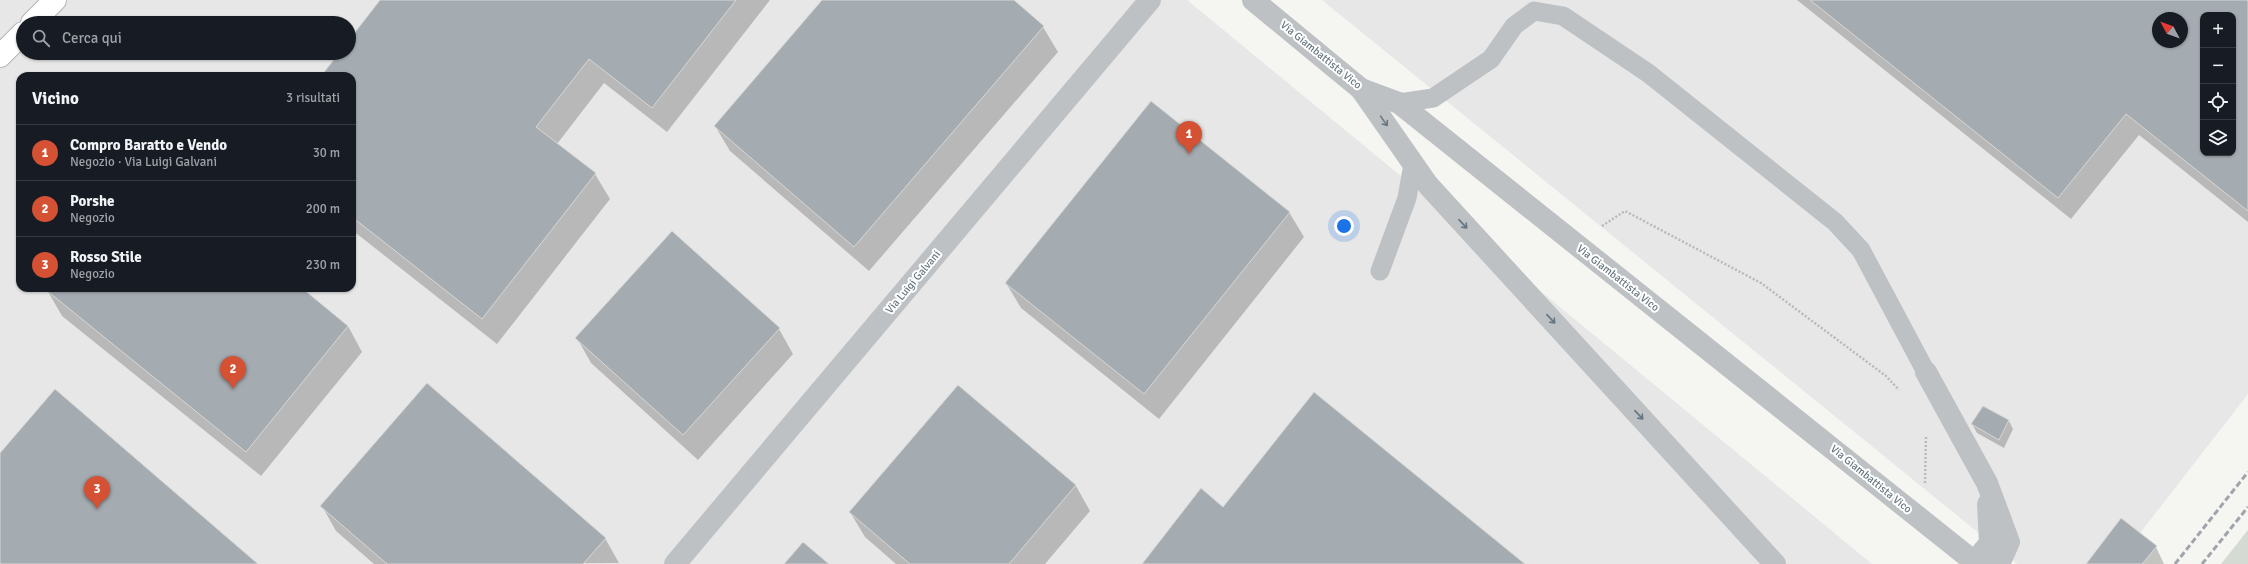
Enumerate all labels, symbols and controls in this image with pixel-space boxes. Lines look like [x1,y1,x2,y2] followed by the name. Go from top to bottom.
[2152,12,2188,48] north arrow
[2200,12,2236,156] map controls
[2200,12,2236,48] button: +
[16,16,356,60] search box
[1278,18,1364,92] street label: Via Giambattista Vico
[30,27,52,49] icon: search
[62,29,122,47] text: Cerca qui
[2200,48,2236,84] button: −
[2200,84,2236,120] button: locate
[32,88,79,109] text: Vicino
[286,90,340,106] text: 3 risultati
[1380,116,1388,127] one-way arrow
[2200,120,2236,156] button: layers
[1176,121,1202,154] pin: 1
[70,136,227,154] text: Compro Baratto e Vendo
[41,145,49,161] text: 1
[313,145,340,161] text: 30 m
[70,154,217,170] text: Negozio · Via Luigi Galvani
[70,192,115,210] text: Porshe
[41,201,49,217] text: 2
[306,201,340,217] text: 200 m
[70,210,115,226] text: Negozio
[1334,216,1354,236] your location
[1459,218,1468,229] one-way arrow
[1574,242,1662,314] street label: Via Giambattista Vico
[70,248,142,266] text: Rosso Stile
[883,248,943,316] street label: Via Luigi Galvani
[41,257,49,273] text: 3
[306,257,340,273] text: 230 m
[70,266,115,282] text: Negozio
[1547,314,1556,324] one-way arrow
[220,356,246,389] pin: 2
[1635,410,1644,420] one-way arrow
[1828,442,1914,516] street label: Via Giambattista Vico
[84,476,110,509] pin: 3

